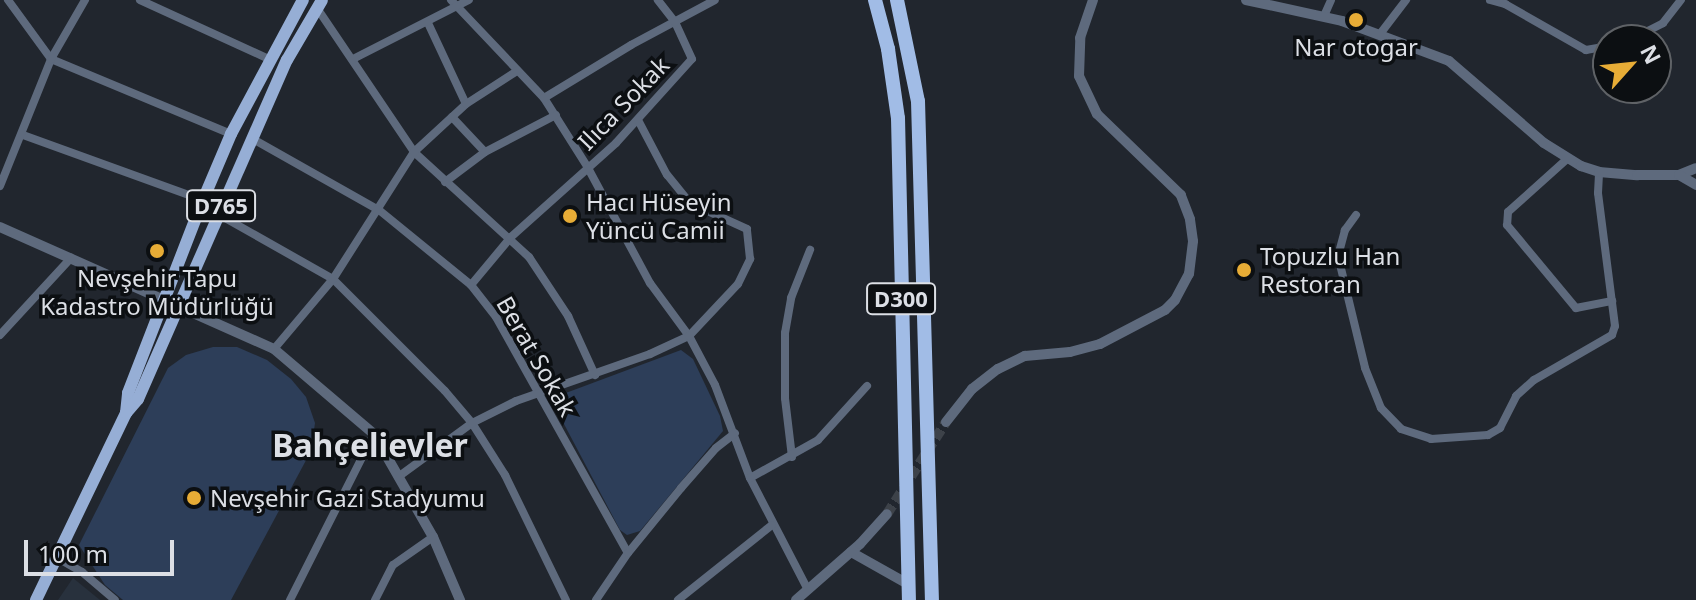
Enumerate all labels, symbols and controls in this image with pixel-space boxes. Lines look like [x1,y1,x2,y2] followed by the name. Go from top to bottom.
[1347,11,1365,29] marker: Nar otogar
[1592,24,1672,104] north arrow
[1294,33,1418,61] place label: Nar otogar
[1634,39,1669,69] text: N
[571,50,675,156] street label: Ilıca Sokak
[185,188,257,224] road number: D765
[586,188,732,244] place label: Hacı Hüseyin Yüncü Camii
[561,207,579,225] marker: Hacı Hüseyin Yüncü Camii
[148,242,166,260] marker: Nevşehir Tapu Kadastro Müdürlüğü
[1260,242,1400,298] place label: Topuzlu Han Restoran
[1235,261,1253,279] marker: Topuzlu Han Restoran
[40,264,274,320] place label: Nevşehir Tapu Kadastro Müdürlüğü
[865,281,937,317] road number: D300
[491,291,583,421] street label: Berat Sokak
[272,426,468,464] district label: Bahçelievler
[210,484,485,512] place label: Nevşehir Gazi Stadyumu
[185,489,203,507] marker: Nevşehir Gazi Stadyumu
[28,524,178,574] scale bar
[38,537,108,570] text: 100 m

